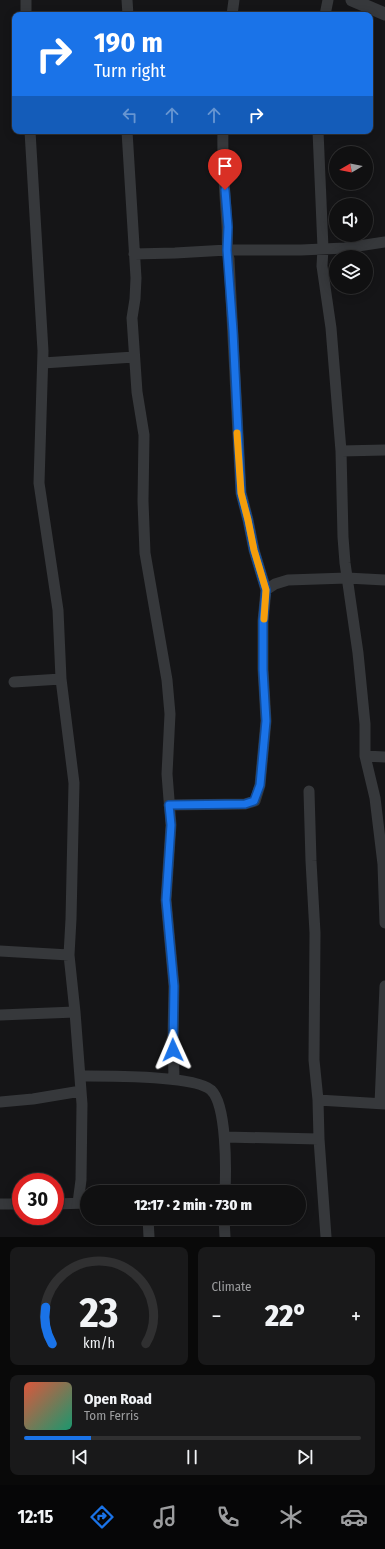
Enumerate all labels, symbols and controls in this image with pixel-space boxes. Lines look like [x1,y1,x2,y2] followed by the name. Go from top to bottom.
[94,26,163,59] text: 190 m
[28,28,80,80] icon: right
[94,60,166,82] text: Turn right
[119,104,141,126] icon: left
[161,104,183,126] icon: ahead
[203,104,225,126] icon: ahead
[245,104,267,126] icon: right
[329,146,373,190] north arrow
[329,146,373,294] map controls
[208,149,242,190] pin
[214,155,236,177] icon: arrive
[329,198,373,242] button: sound
[329,250,373,294] button: layers
[152,1029,194,1071] position arrow
[12,1173,64,1225] speed limit sign: 30
[134,1196,252,1214] text: 12:17 · 2 min · 730 m
[212,1279,252,1294] text: Climate
[78,1288,118,1338] text: 23
[265,1298,307,1334] text: 22°
[212,1303,221,1330] text: −
[351,1303,361,1330] text: +
[83,1335,115,1352] text: km/h
[84,1390,152,1408] text: Open Road
[84,1408,139,1423] text: Tom Ferris
[69,1446,91,1468] icon: previous
[181,1446,203,1468] icon: pause
[294,1446,316,1468] icon: next
[88,1503,116,1531] icon: directions
[151,1503,179,1531] icon: music
[214,1503,242,1531] icon: phone
[277,1503,305,1531] icon: climate
[340,1503,368,1531] icon: car
[17,1506,53,1528] text: 12:15

